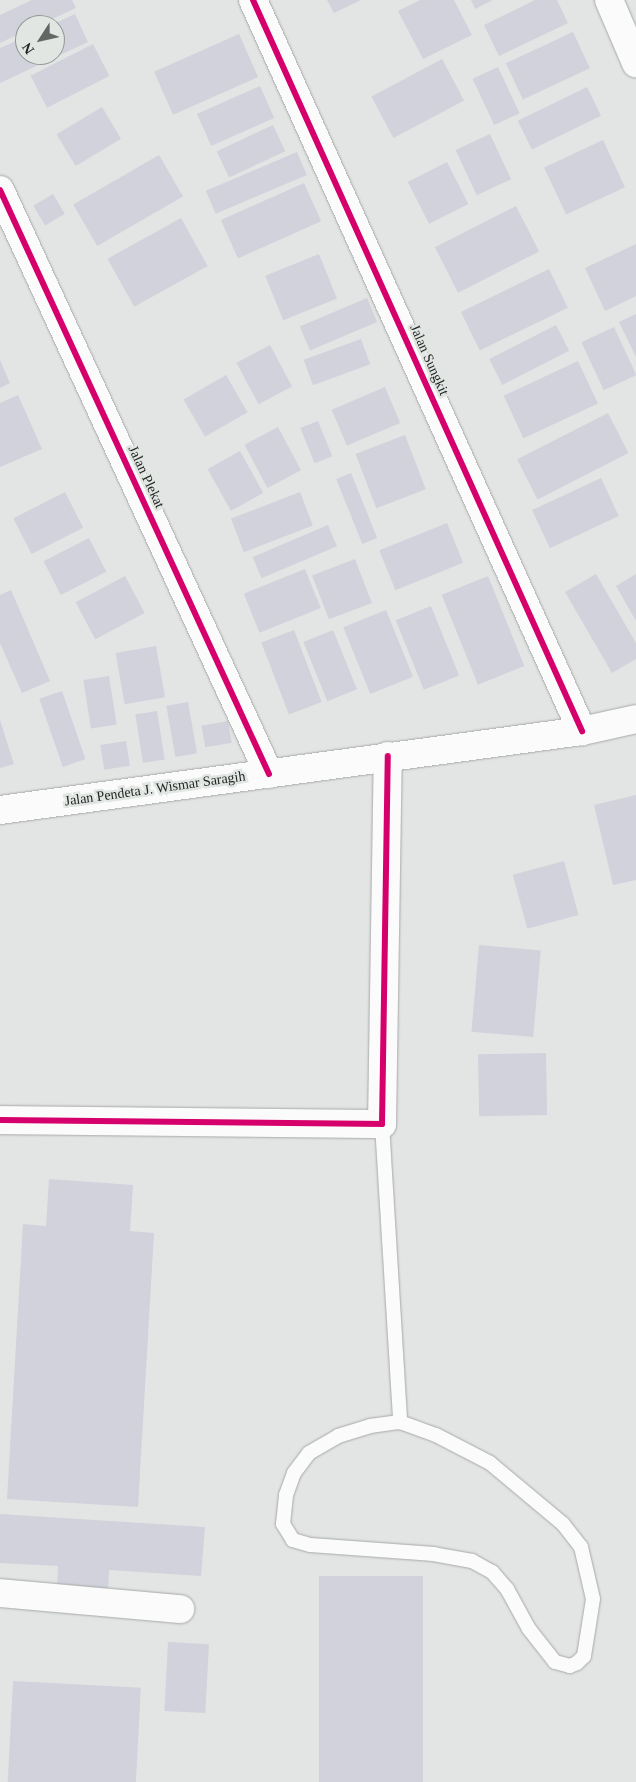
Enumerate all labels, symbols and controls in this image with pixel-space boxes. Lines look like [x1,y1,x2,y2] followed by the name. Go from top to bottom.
[15,15,65,65] north arrow
[19,40,37,57] text: N
[406,322,452,398] street label: Jalan Sungkit
[124,443,168,511] street label: Jalan Plekat
[63,768,247,810] street label: Jalan Pendeta J. Wismar Saragih

